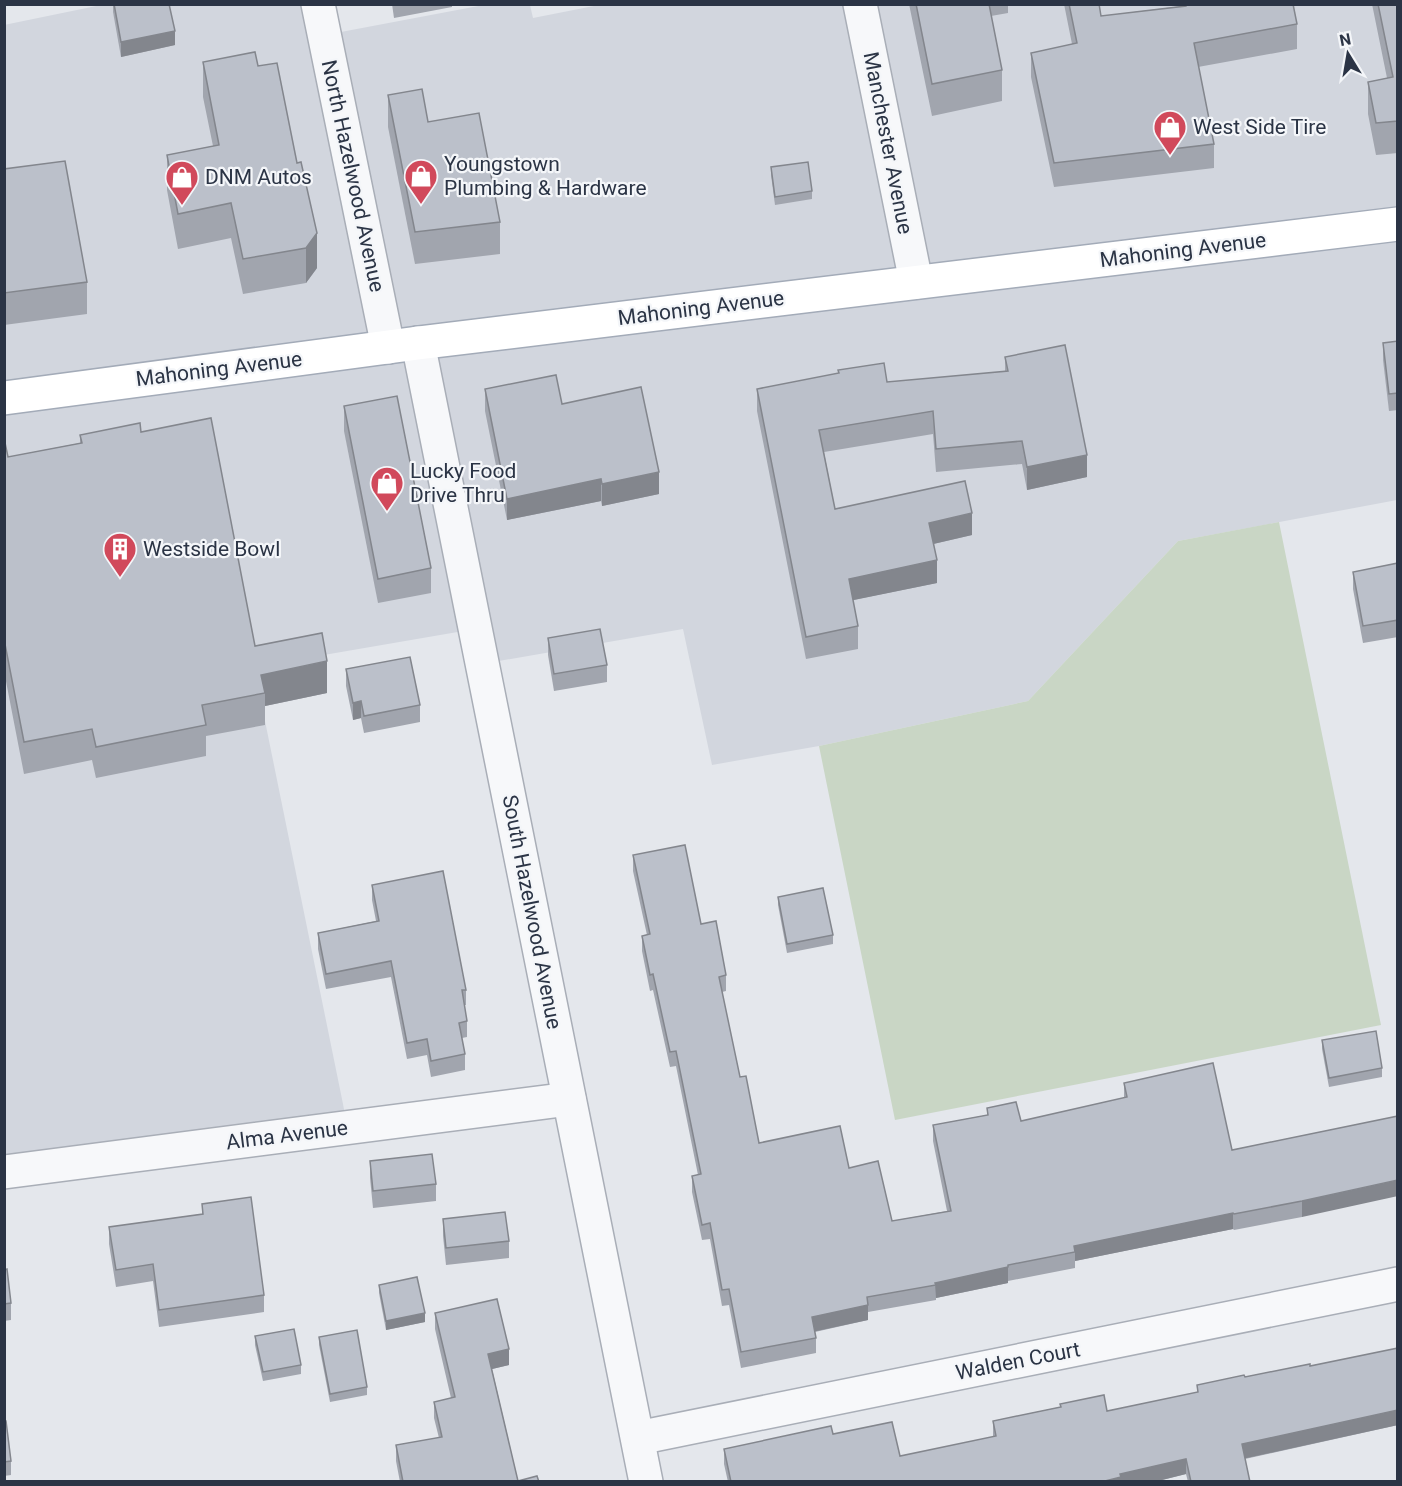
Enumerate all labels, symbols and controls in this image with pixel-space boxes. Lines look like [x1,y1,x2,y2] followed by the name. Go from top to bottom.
[1318,24,1378,84] north arrow
[1338,29,1353,50] text: N
[859,50,917,236] street label: Manchester Avenue
[317,58,389,294] street label: North Hazelwood Avenue
[1152,109,1188,156] shop icon: West Side Tire
[1193,115,1326,139] place label: West Side Tire
[444,152,647,200] place label: Youngstown Plumbing & Hardware
[403,158,439,205] shop icon: Youngstown Plumbing & Hardware
[164,159,200,206] shop icon: DNM Autos
[205,165,312,189] place label: DNM Autos
[1099,228,1267,272] street label: Mahoning Avenue
[617,286,785,330] street label: Mahoning Avenue
[135,347,303,391] street label: Mahoning Avenue
[410,459,516,507] place label: Lucky Food Drive Thru
[369,465,405,512] shop icon: Lucky Food Drive Thru
[102,531,138,578] building icon: Westside Bowl
[143,537,280,561] place label: Westside Bowl
[498,793,566,1031] street label: South Hazelwood Avenue
[225,1116,349,1154] street label: Alma Avenue
[954,1337,1082,1385] street label: Walden Court

